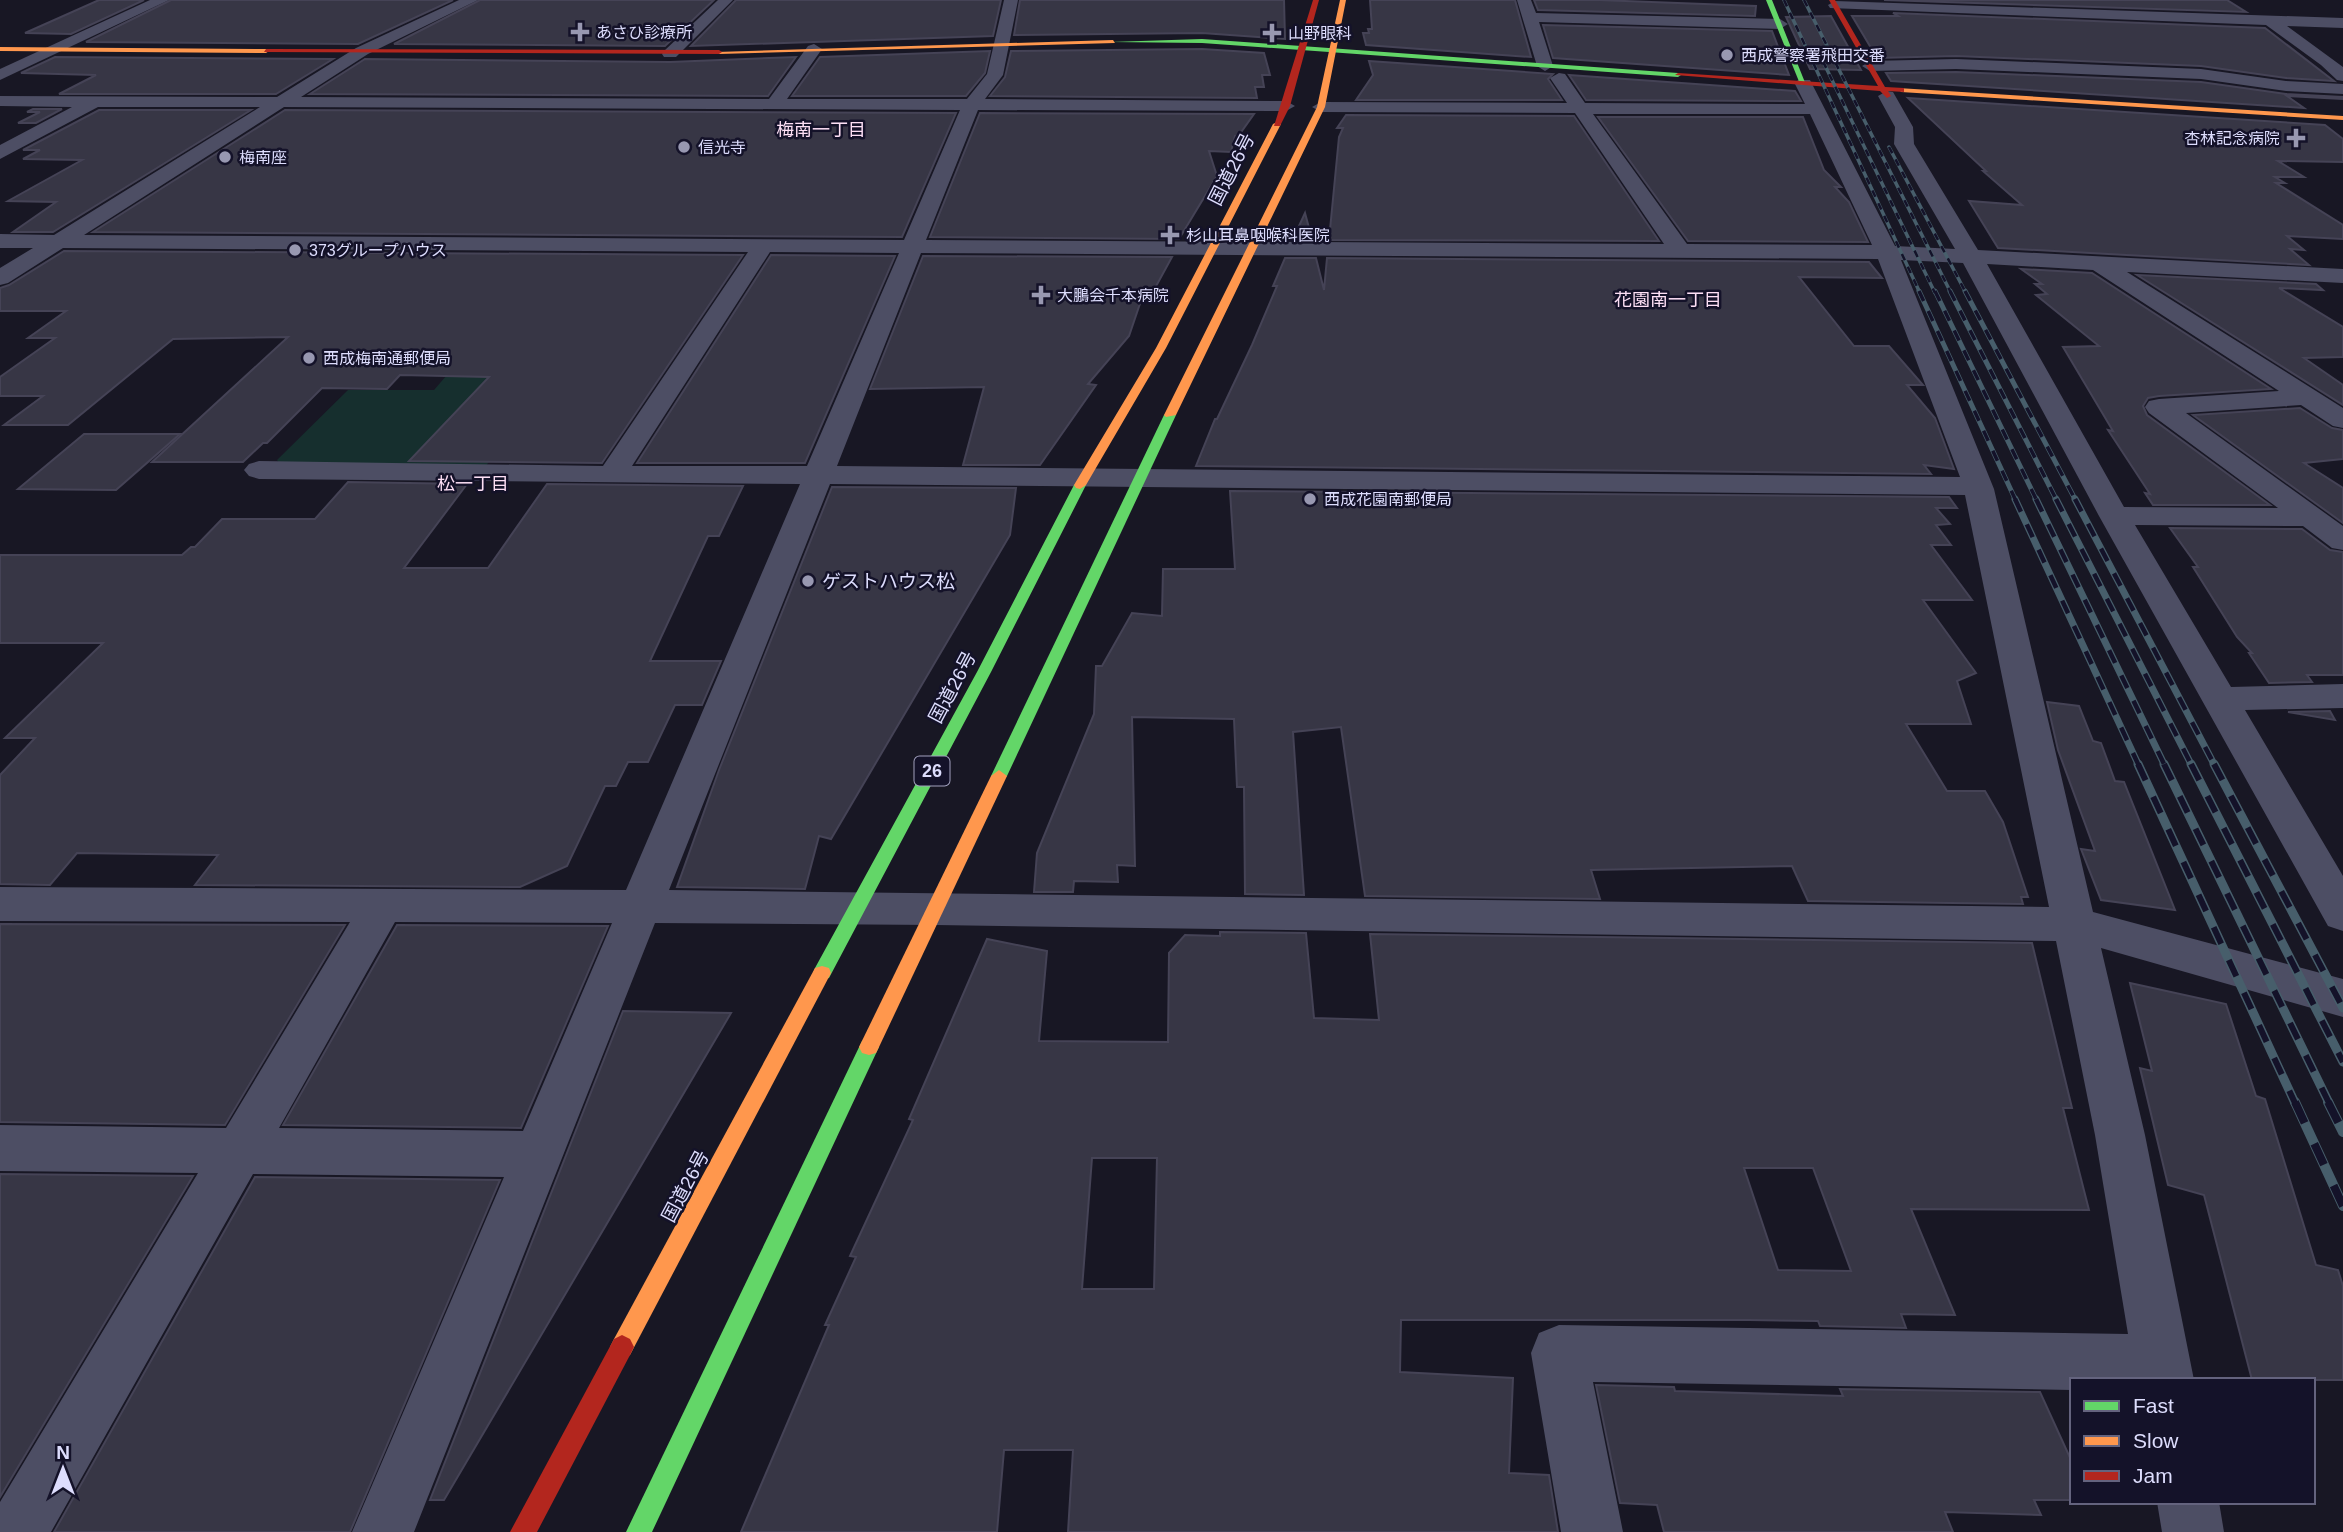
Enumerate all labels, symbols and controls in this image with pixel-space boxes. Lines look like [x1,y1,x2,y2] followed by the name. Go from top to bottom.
[570,22,590,42] marker: あさひ診療所
[1262,23,1282,43] marker: 山野眼科
[596,24,692,41] place label: あさひ診療所
[1288,25,1352,42] place label: 山野眼科
[1719,47,1735,63] marker: 西成警察署飛田交番
[1741,47,1885,64] place label: 西成警察署飛田交番
[776,120,866,140] district label: 梅南一丁目
[2286,128,2306,148] marker: 杏林記念病院
[1204,130,1259,209] street label: 国道26号
[2184,130,2280,147] place label: 杏林記念病院
[676,139,692,155] marker: 信光寺
[698,139,746,156] place label: 信光寺
[217,149,233,165] marker: 梅南座
[239,149,287,166] place label: 梅南座
[1160,225,1180,245] marker: 杉山耳鼻咽喉科医院
[1186,227,1330,244] place label: 杉山耳鼻咽喉科医院
[287,242,303,258] marker: 373グループハウス
[309,242,447,259] place label: 373グループハウス
[1031,285,1051,305] marker: 大鵬会千本病院
[1057,287,1169,304] place label: 大鵬会千本病院
[1614,290,1722,310] district label: 花園南一丁目
[301,350,317,366] marker: 西成梅南通郵便局
[323,350,451,367] place label: 西成梅南通郵便局
[437,474,509,494] district label: 松一丁目
[1302,491,1318,507] marker: 西成花園南郵便局
[1324,491,1452,508] place label: 西成花園南郵便局
[822,571,955,592] place label: ゲストハウス松
[800,573,816,589] marker: ゲストハウス松
[925,648,980,727] street label: 国道26号
[914,756,950,786] road number: 26
[658,1147,713,1226] street label: 国道26号
[2070,1378,2315,1504] legend
[2133,1394,2174,1417] text: Fast
[2133,1429,2179,1452] text: Slow
[28,1434,98,1504] north arrow
[56,1442,70,1463] text: N
[2133,1464,2173,1487] text: Jam

